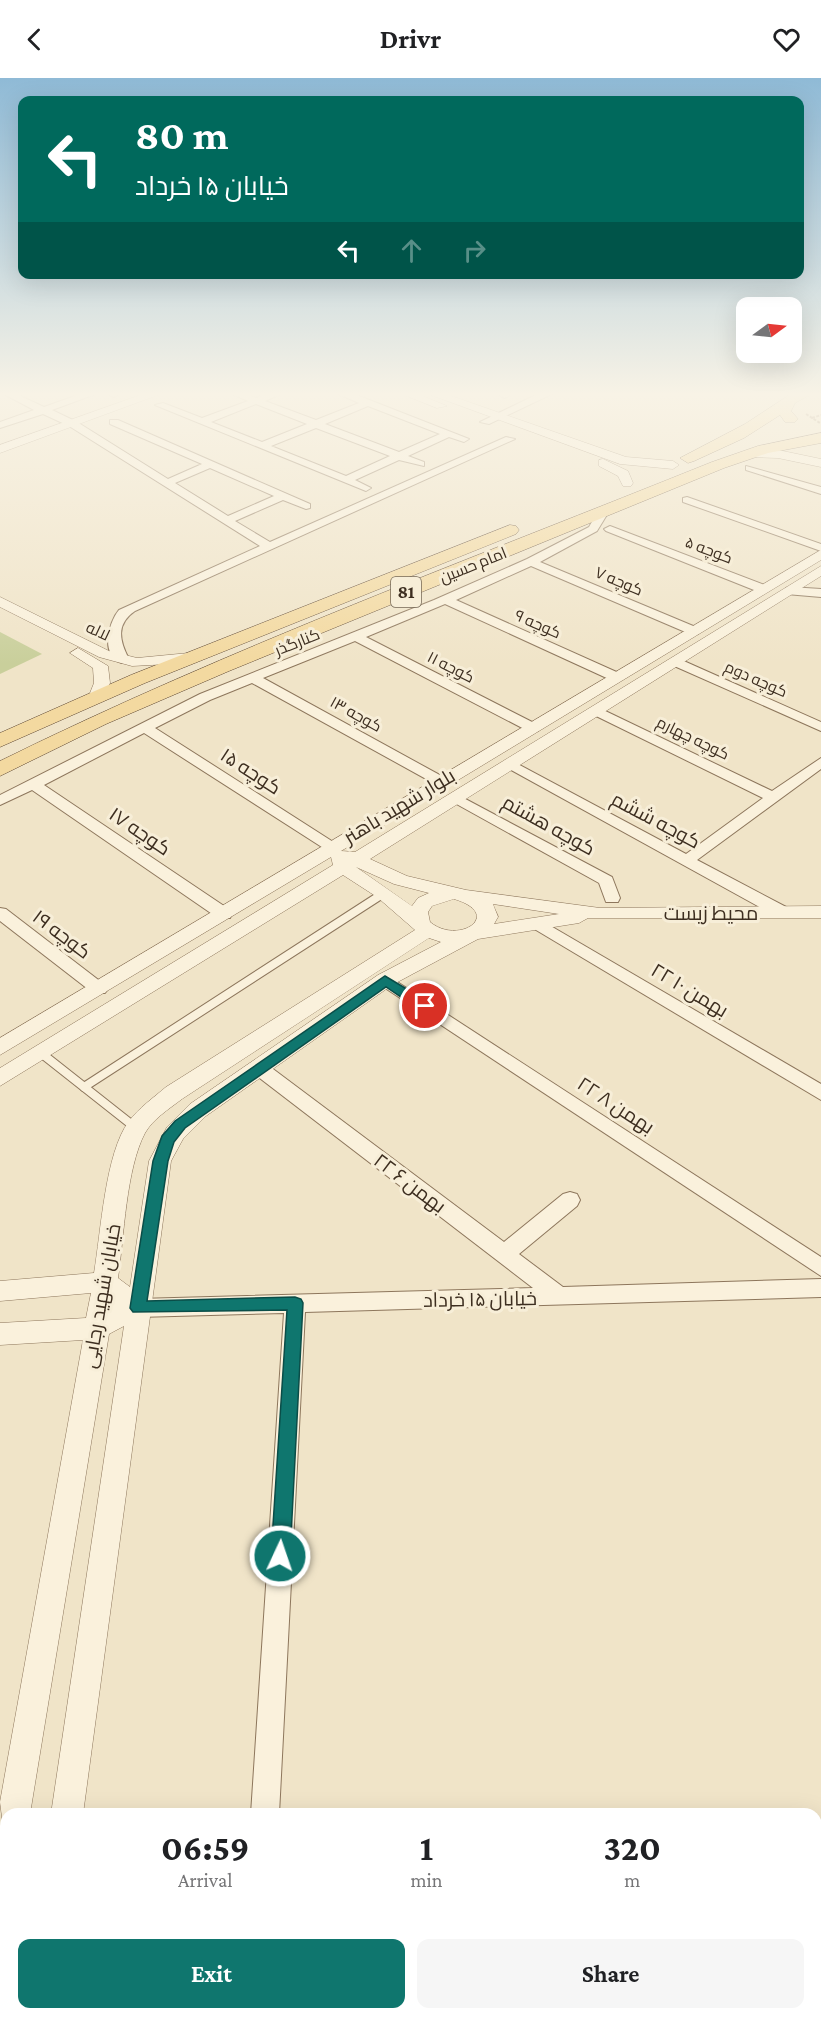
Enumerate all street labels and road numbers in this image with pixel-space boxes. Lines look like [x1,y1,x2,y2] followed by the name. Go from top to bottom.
[682,533,735,570] street label: کوچه ۵
[437,544,510,589] street label: امام حسین
[591,563,646,601] street label: کوچه ۷
[391,577,421,607] road number: 81
[511,606,564,644] street label: کوچه ۹
[84,618,112,644] street label: لاله
[271,625,322,660] street label: کنارگذر
[423,648,477,689] street label: کوچه ۱۱
[721,658,790,703] street label: کوچه دوم
[326,693,385,738] street label: کوچه ۱۳
[653,713,732,766] street label: کوچه چهارم
[216,743,285,800] street label: کوچه ۱۵
[338,764,460,850] street label: بلوار شهید باهنر
[606,787,704,855] street label: کوچه ششم
[497,790,599,862] street label: کوچه هشتم
[104,803,175,861] street label: کوچه ۱۷
[664,902,758,925] street label: محیط زیست
[27,905,95,965] street label: کوچه ۱۹
[647,958,732,1023] street label: ۲۲ بهمن ۱۰
[572,1072,659,1140] street label: ۲۲ بهمن ۸
[369,1149,450,1219] street label: ۲۲ بهمن ۶
[77,1222,127,1370] street label: خیابان شهید رجایی
[423,1287,537,1313] street label: خیابان ۱۵ خرداد

